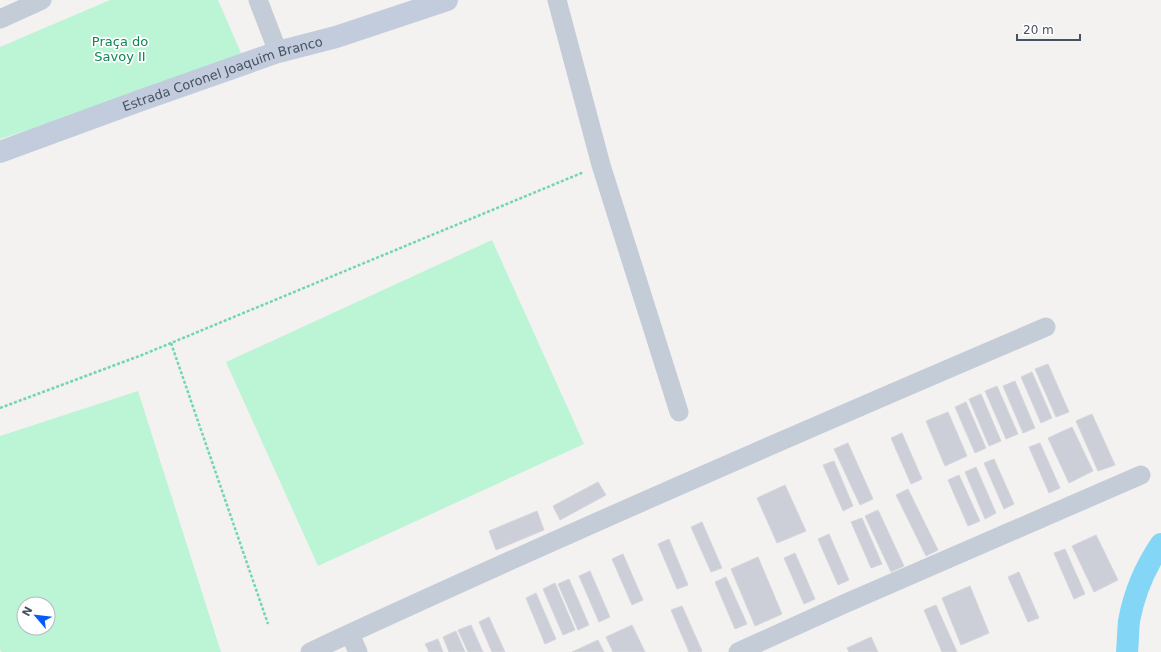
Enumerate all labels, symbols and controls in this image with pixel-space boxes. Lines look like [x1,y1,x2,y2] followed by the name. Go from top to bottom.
[1017,16,1080,42] scale bar
[1023,23,1054,37] text: 20 m
[92,34,148,64] park label: Praça do Savoy II
[120,34,324,114] street label: Estrada Coronel Joaquim Branco
[16,596,56,636] north arrow
[20,604,36,619] text: N

